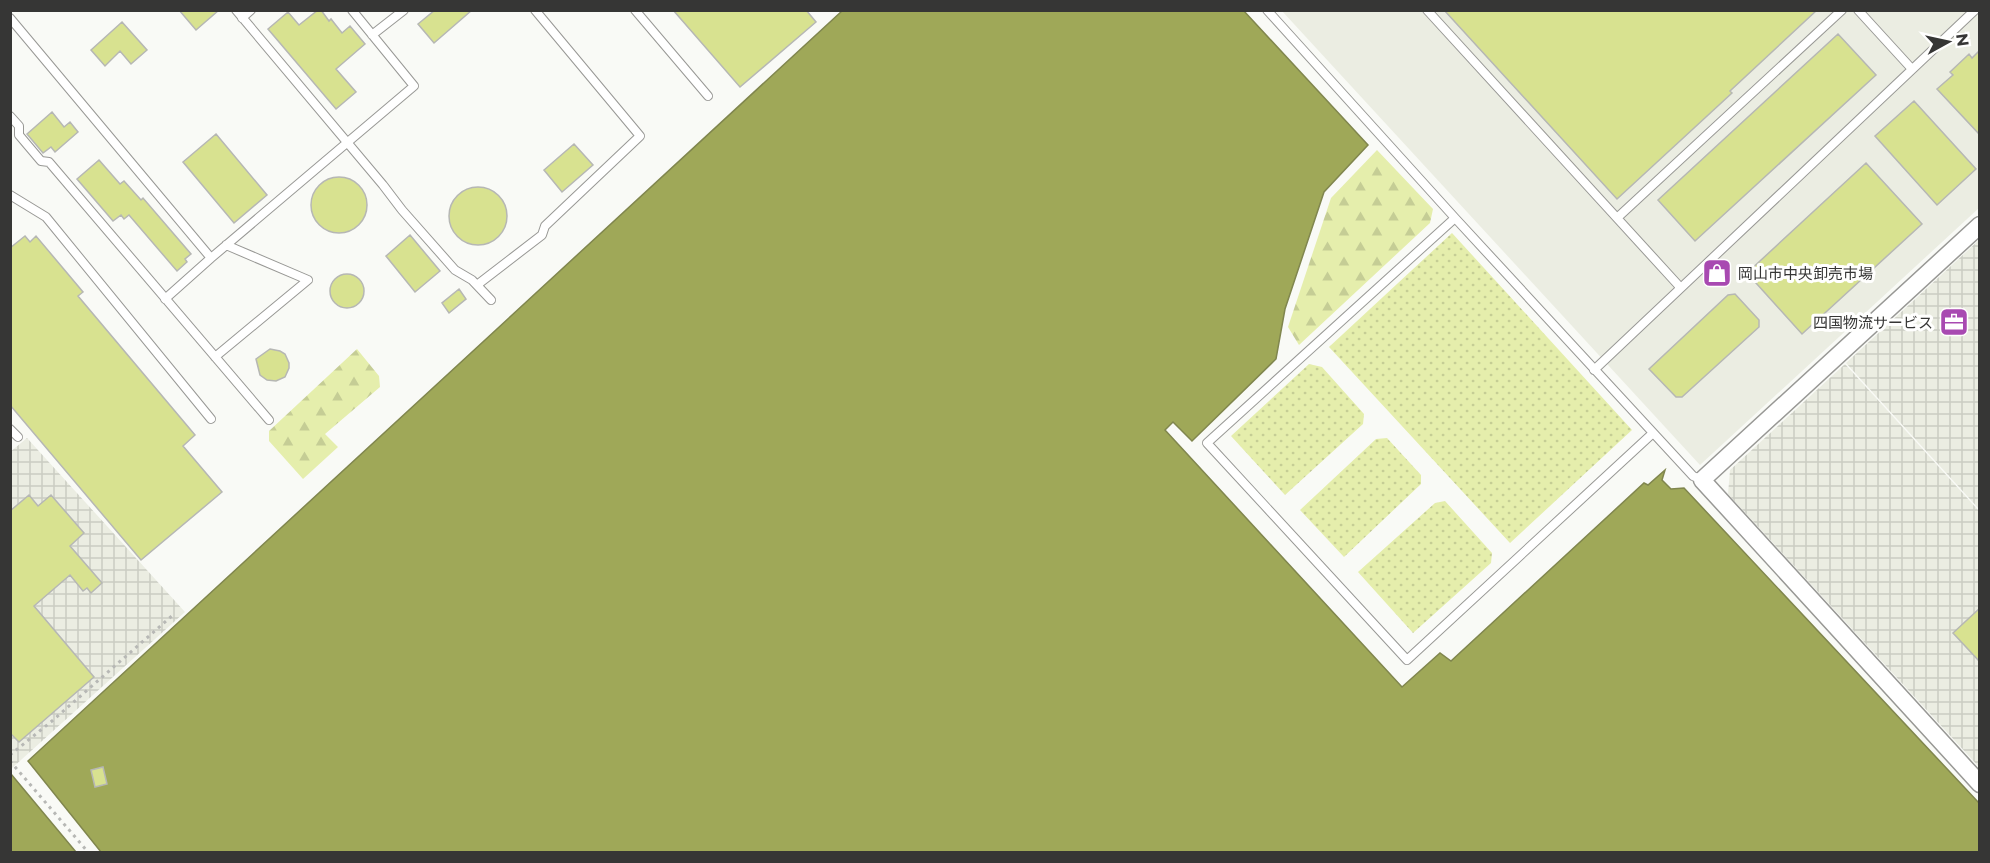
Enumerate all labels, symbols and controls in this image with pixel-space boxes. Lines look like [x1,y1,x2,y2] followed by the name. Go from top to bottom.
[1918,12,1978,72] north arrow
[1952,32,1973,48] text: N
[1701,257,1733,289] shop icon: 岡山市中央卸売市場
[1738,264,1873,283] place label: 岡山市中央卸売市場
[1938,306,1970,338] office icon: 四国物流サービス
[1813,313,1933,332] place label: 四国物流サービス

